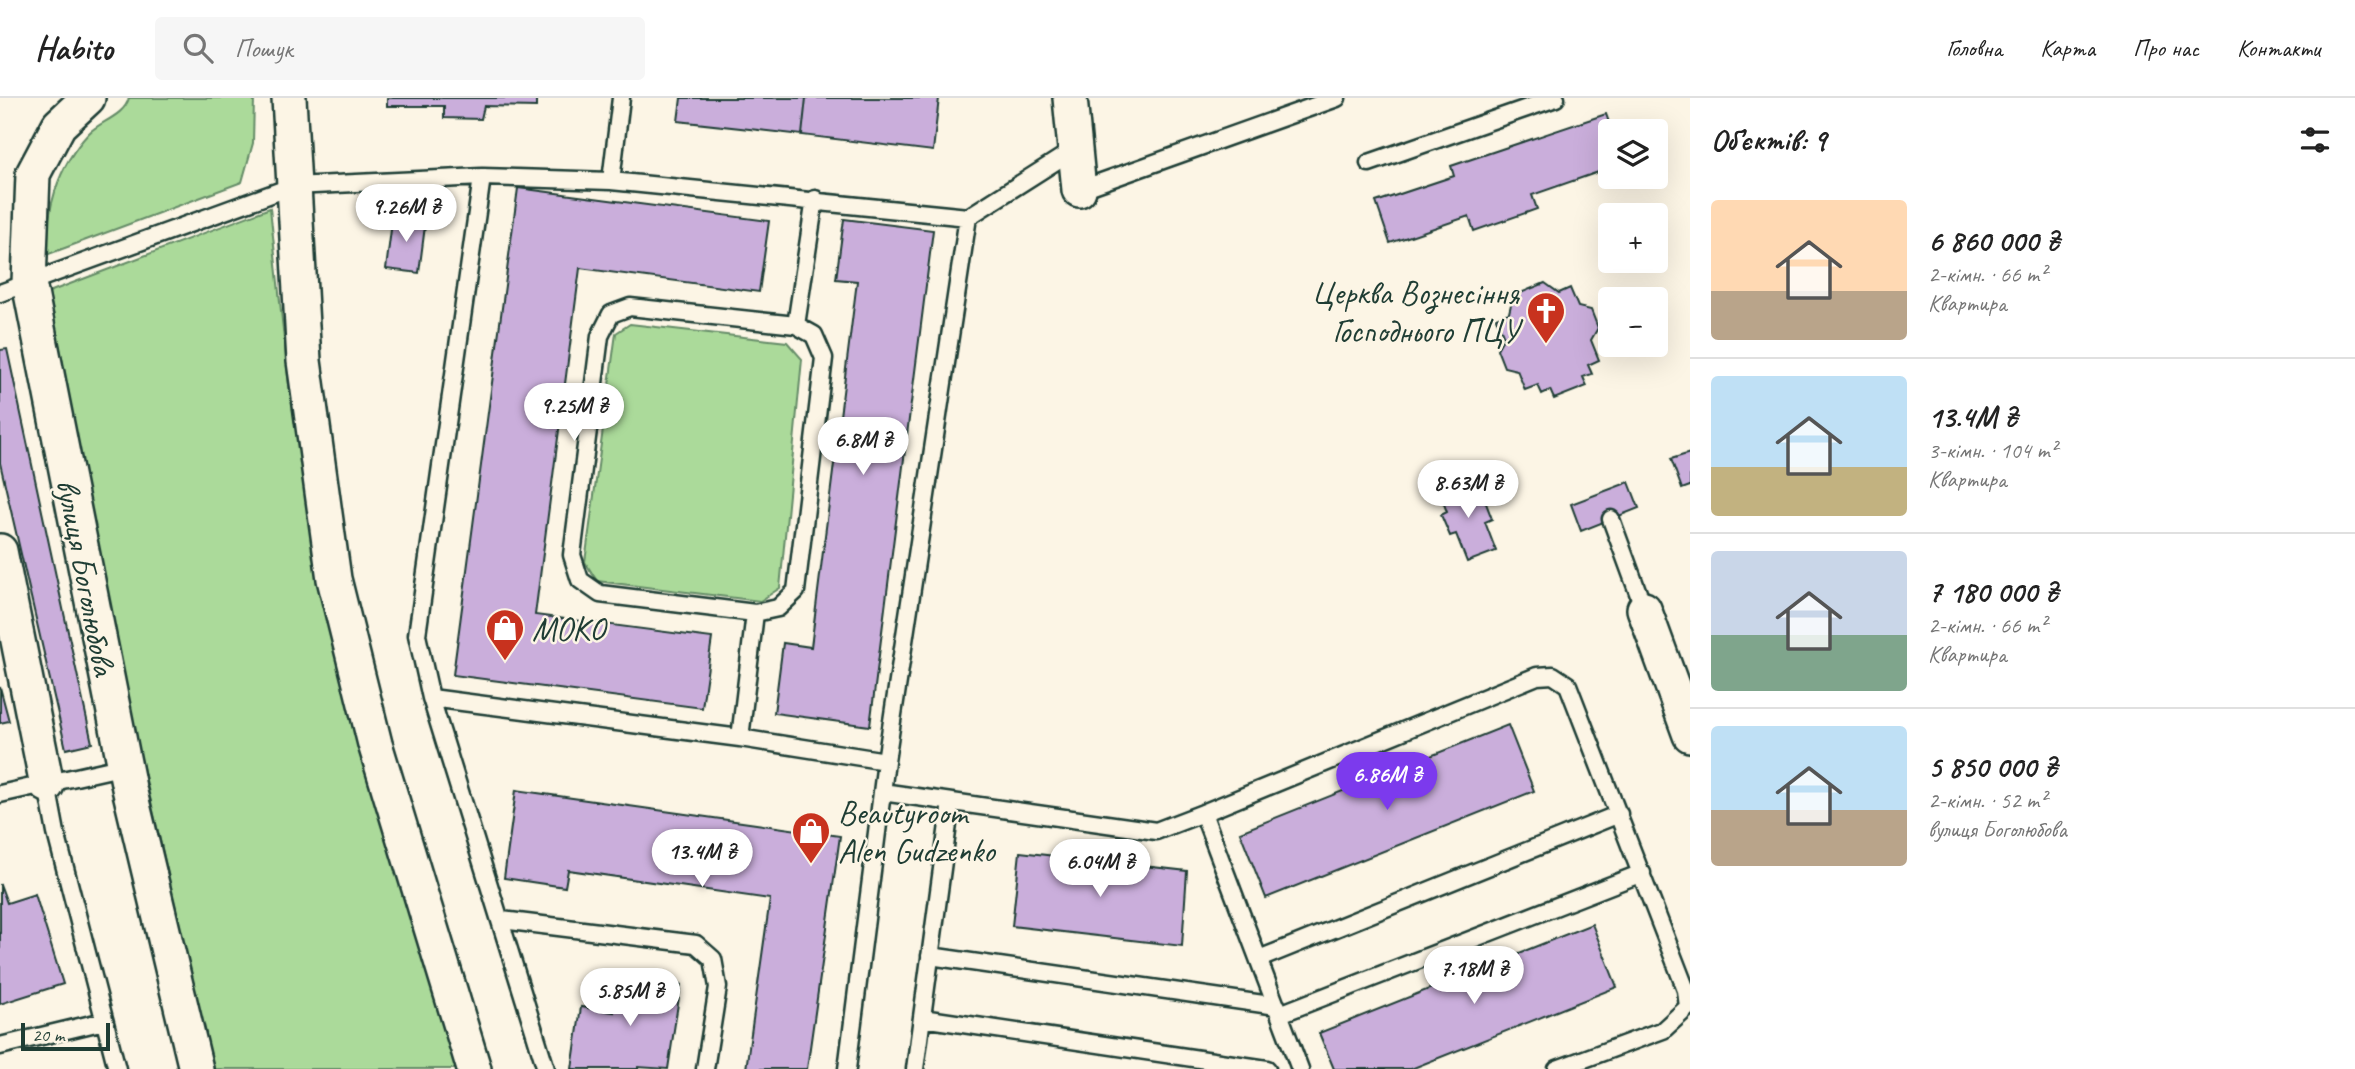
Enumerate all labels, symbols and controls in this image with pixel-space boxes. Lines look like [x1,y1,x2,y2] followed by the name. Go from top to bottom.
[155,17,645,80] search box
[35,27,113,69] text: Habito
[179,29,217,67] icon: search
[235,32,293,65] text: Пошук
[1946,33,2002,63] text: Головна
[2040,33,2095,63] text: Карта
[2133,33,2199,63] text: Про нас
[2237,33,2320,63] text: Контакти
[1598,119,1668,357] map controls
[1598,119,1668,189] button: layers
[1711,121,1826,159] text: Об’єктів: 9
[2296,121,2334,159] icon: filters
[341,184,471,244] pin: 9.26M ₴
[372,192,440,221] text: 9.26M ₴
[1598,203,1668,273] button: +
[1928,222,2059,260] text: 6 860 000 ₴
[1767,228,1851,312] icon: home
[1928,260,2046,289] text: 2-кімн. · 66 m²
[1312,272,1524,352] place label: Церква Вознесіння Господнього ПЦУ
[1598,287,1668,357] button: −
[1928,289,2006,318] text: Квартира
[1525,290,1567,345] church icon: Церква Вознесіння Господнього ПЦУ
[509,384,639,443] pin: 9.25M ₴
[540,391,608,420] text: 9.25M ₴
[1928,398,2017,436] text: 13.4M ₴
[1767,404,1851,488] icon: home
[806,418,920,477] pin: 6.8M ₴
[834,425,892,454] text: 6.8M ₴
[1928,436,2057,465] text: 3-кімн. · 104 m²
[1403,460,1533,520] pin: 8.63M ₴
[1928,465,2006,494] text: Квартира
[1434,468,1502,497] text: 8.63M ₴
[46,475,126,681] street label: вулиця Боголюбова
[1928,573,2058,611] text: 7 180 000 ₴
[1767,579,1851,663] icon: home
[484,607,526,662] shop icon: МОКО
[532,608,608,650] place label: МОКО
[1928,611,2046,640] text: 2-кімн. · 66 m²
[1928,640,2006,669] text: Квартира
[1928,748,2057,786] text: 5 850 000 ₴
[1322,752,1452,812] pin: 6.86M ₴
[1767,754,1851,838] icon: home
[1352,760,1422,789] text: 6.86M ₴
[1928,786,2046,815] text: 2-кімн. · 52 m²
[838,792,997,872] place label: Beautyroom Alen Gudzenko
[790,810,832,865] shop icon: Beautyroom Alen Gudzenko
[1928,815,2067,844] text: вулиця Боголюбова
[637,830,767,889] pin: 13.4M ₴
[668,837,736,866] text: 13.4M ₴
[1035,840,1165,899] pin: 6.04M ₴
[1066,847,1134,876] text: 6.04M ₴
[1409,946,1539,1006] pin: 7.18M ₴
[1440,954,1508,983] text: 7.18M ₴
[565,968,695,1028] pin: 5.85M ₴
[596,976,664,1005] text: 5.85M ₴
[21,1020,110,1052] scale bar
[32,1023,64,1047] text: 20 m

